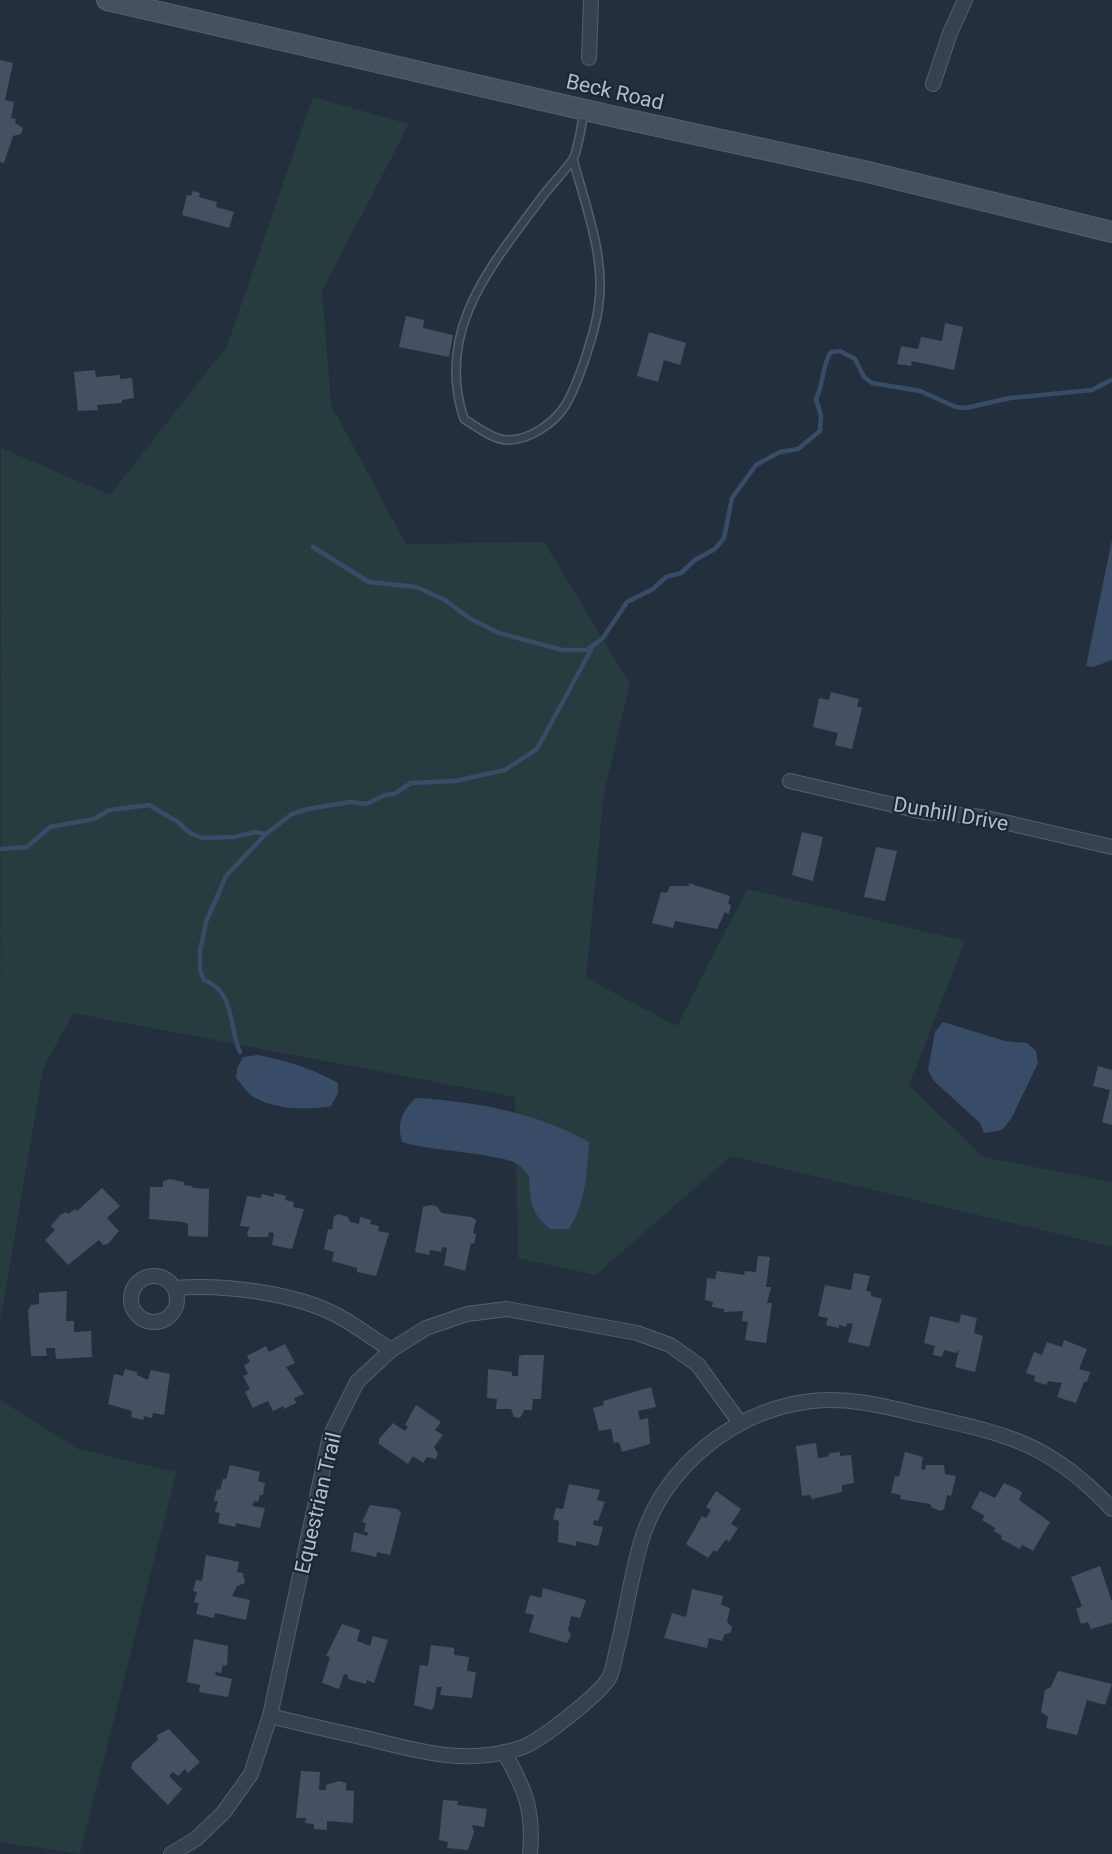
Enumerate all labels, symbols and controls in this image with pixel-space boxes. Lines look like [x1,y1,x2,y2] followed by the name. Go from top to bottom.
[564,69,666,115] street label: Beck Road
[892,792,1010,836] street label: Dunhill Drive
[290,1430,346,1576] street label: Equestrian Trail

